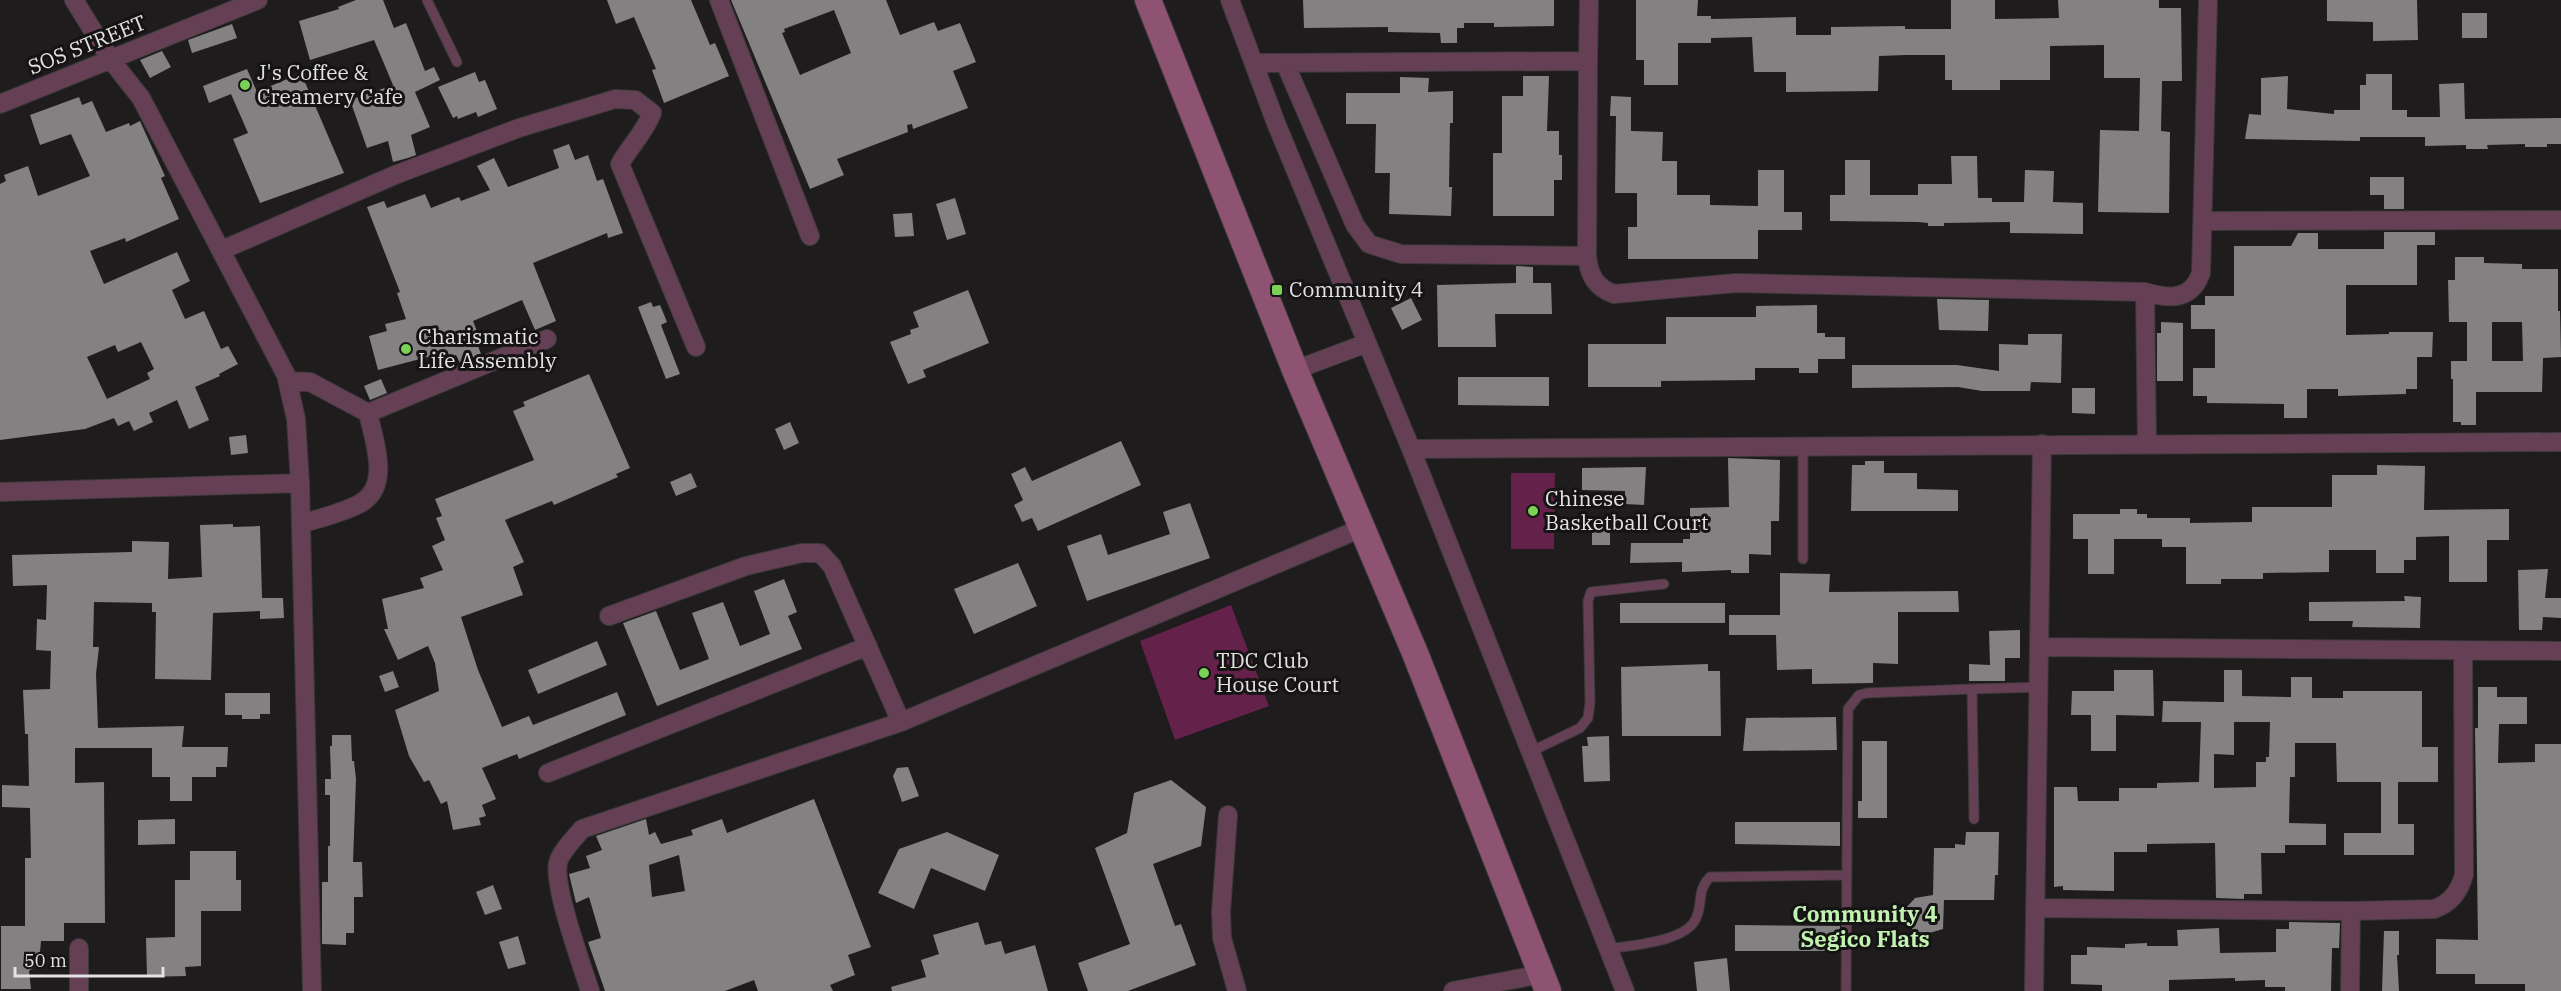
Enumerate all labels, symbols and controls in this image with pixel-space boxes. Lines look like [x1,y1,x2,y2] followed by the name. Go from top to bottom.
[23,8,150,80] street label: SOS STREET
[257,58,403,110] place label: J's Coffee & Creamery Cafe
[238,78,252,92] marker: J's Coffee & Creamery Cafe
[1289,275,1423,303] place label: Community 4
[1270,283,1284,297] marker: Community 4
[418,322,557,374] place label: Charismatic Life Assembly
[399,342,413,356] marker: Charismatic Life Assembly
[1545,484,1708,536] place label: Chinese Basketball Court
[1526,504,1540,518] marker: Chinese Basketball Court
[1216,646,1339,698] place label: TDC Club House Court
[1197,666,1211,680] marker: TDC Club House Court
[1792,899,1938,953] district label: Community 4 Segico Flats
[15,940,164,978] scale bar
[24,949,67,972] text: 50 m

